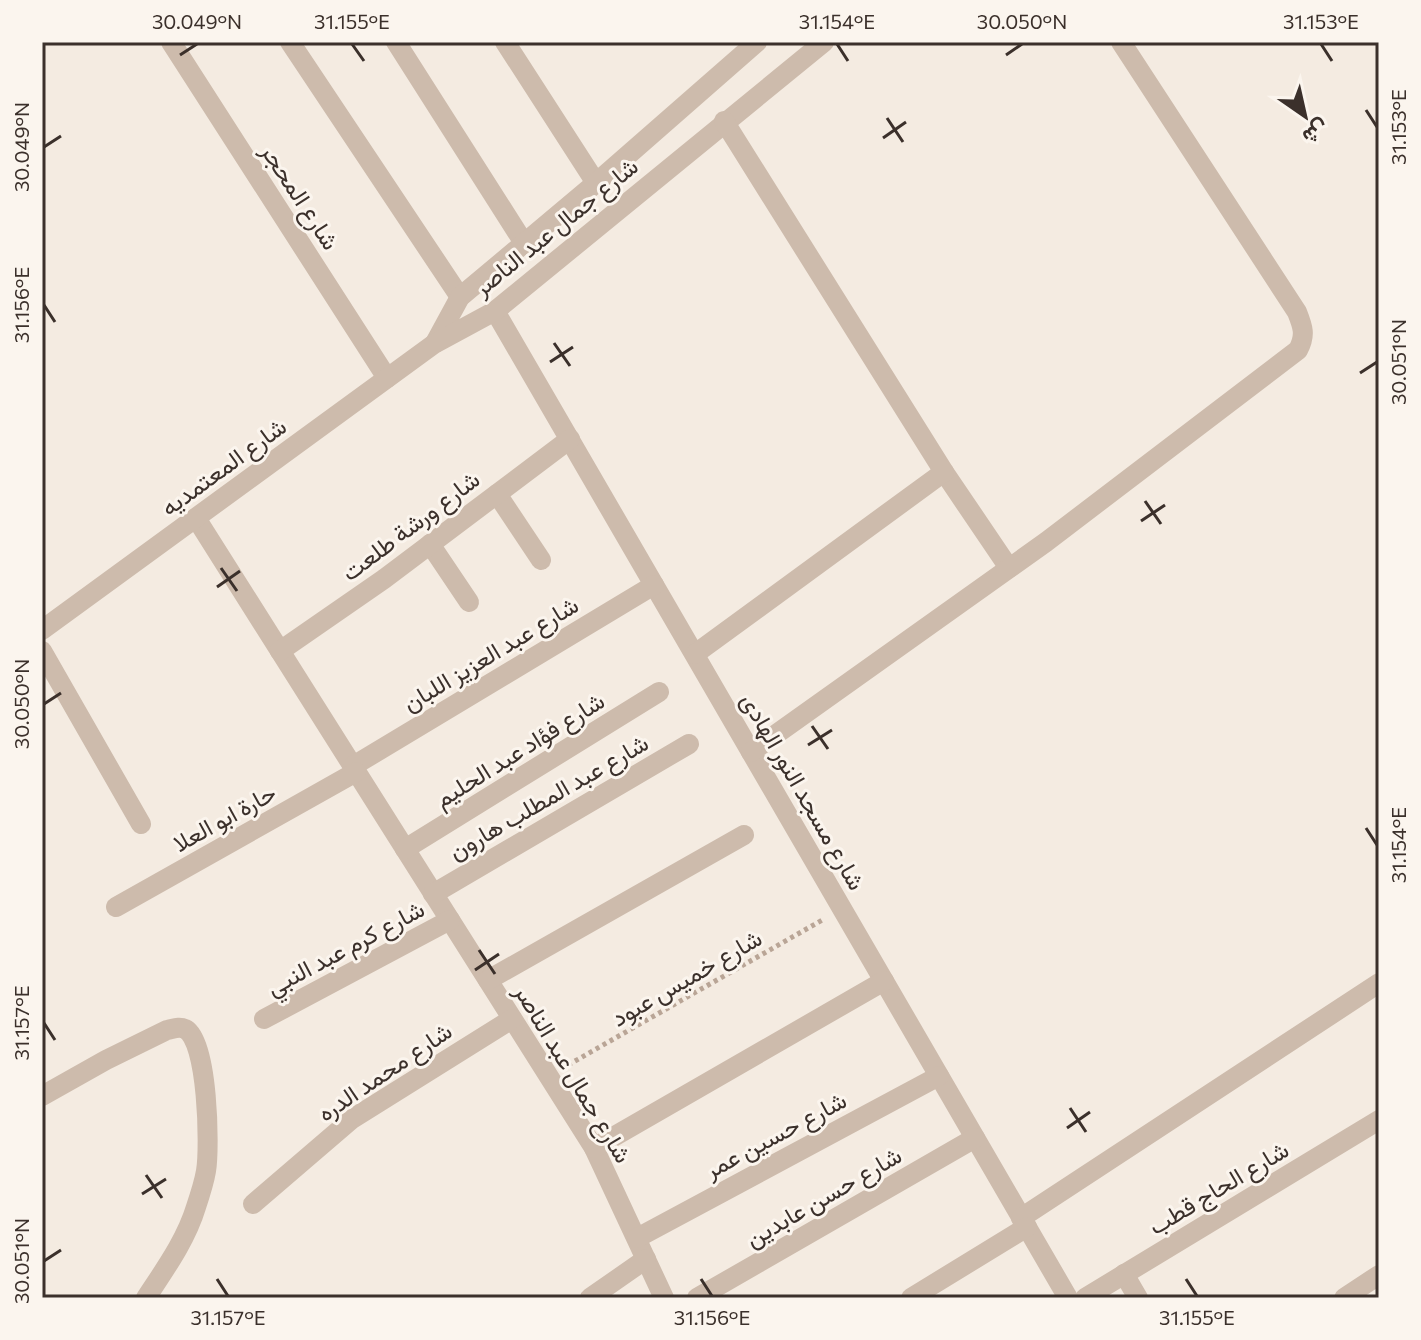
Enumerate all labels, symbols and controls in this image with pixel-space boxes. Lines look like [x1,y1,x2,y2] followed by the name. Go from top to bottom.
[152,9,242,33] text: 30.049°N
[314,9,390,33] text: 31.155°E
[799,9,875,33] text: 31.154°E
[977,9,1067,33] text: 30.050°N
[1283,9,1359,33] text: 31.153°E
[1265,76,1345,156] north arrow
[1386,89,1410,165] text: 31.153°E
[9,102,33,192] text: 30.049°N
[1297,114,1335,152] text: ش
[253,136,346,256] street label: شارع المحجر
[466,151,645,304] street label: شارع جمال عبد الناصر
[9,267,33,343] text: 31.156°E
[1386,319,1410,405] text: 30.051°N
[155,411,293,524] street label: شارع المعتمديه
[335,464,486,589] street label: شارع ورشة طلعت
[397,589,585,719] street label: شارع عبد العزيز اللبان
[9,659,33,749] text: 30.050°N
[429,685,611,815] street label: شارع فؤاد عبد الحليم
[733,687,872,896] street label: شارع مسجد النور الهادى
[443,727,655,868] street label: شارع عبد المطلب هارون
[168,777,281,859] street label: حارة ابو العلا
[1386,807,1410,883] text: 31.154°E
[261,893,432,1006] street label: شارع كرم عبد النبي
[606,922,768,1034] street label: شارع خميس عبود
[506,978,639,1169] street label: شارع جمال عبد الناصر
[9,985,33,1061] text: 31.157°E
[311,1015,458,1129] street label: شارع محمد الدره
[698,1085,852,1187] street label: شارع حسين عمر
[1143,1134,1295,1243] street label: شارع الحاج قطب
[740,1140,908,1255] street label: شارع حسن عابدين
[9,1218,33,1304] text: 30.051°N
[190,1305,266,1329] text: 31.157°E
[674,1305,750,1329] text: 31.156°E
[1159,1305,1235,1329] text: 31.155°E

